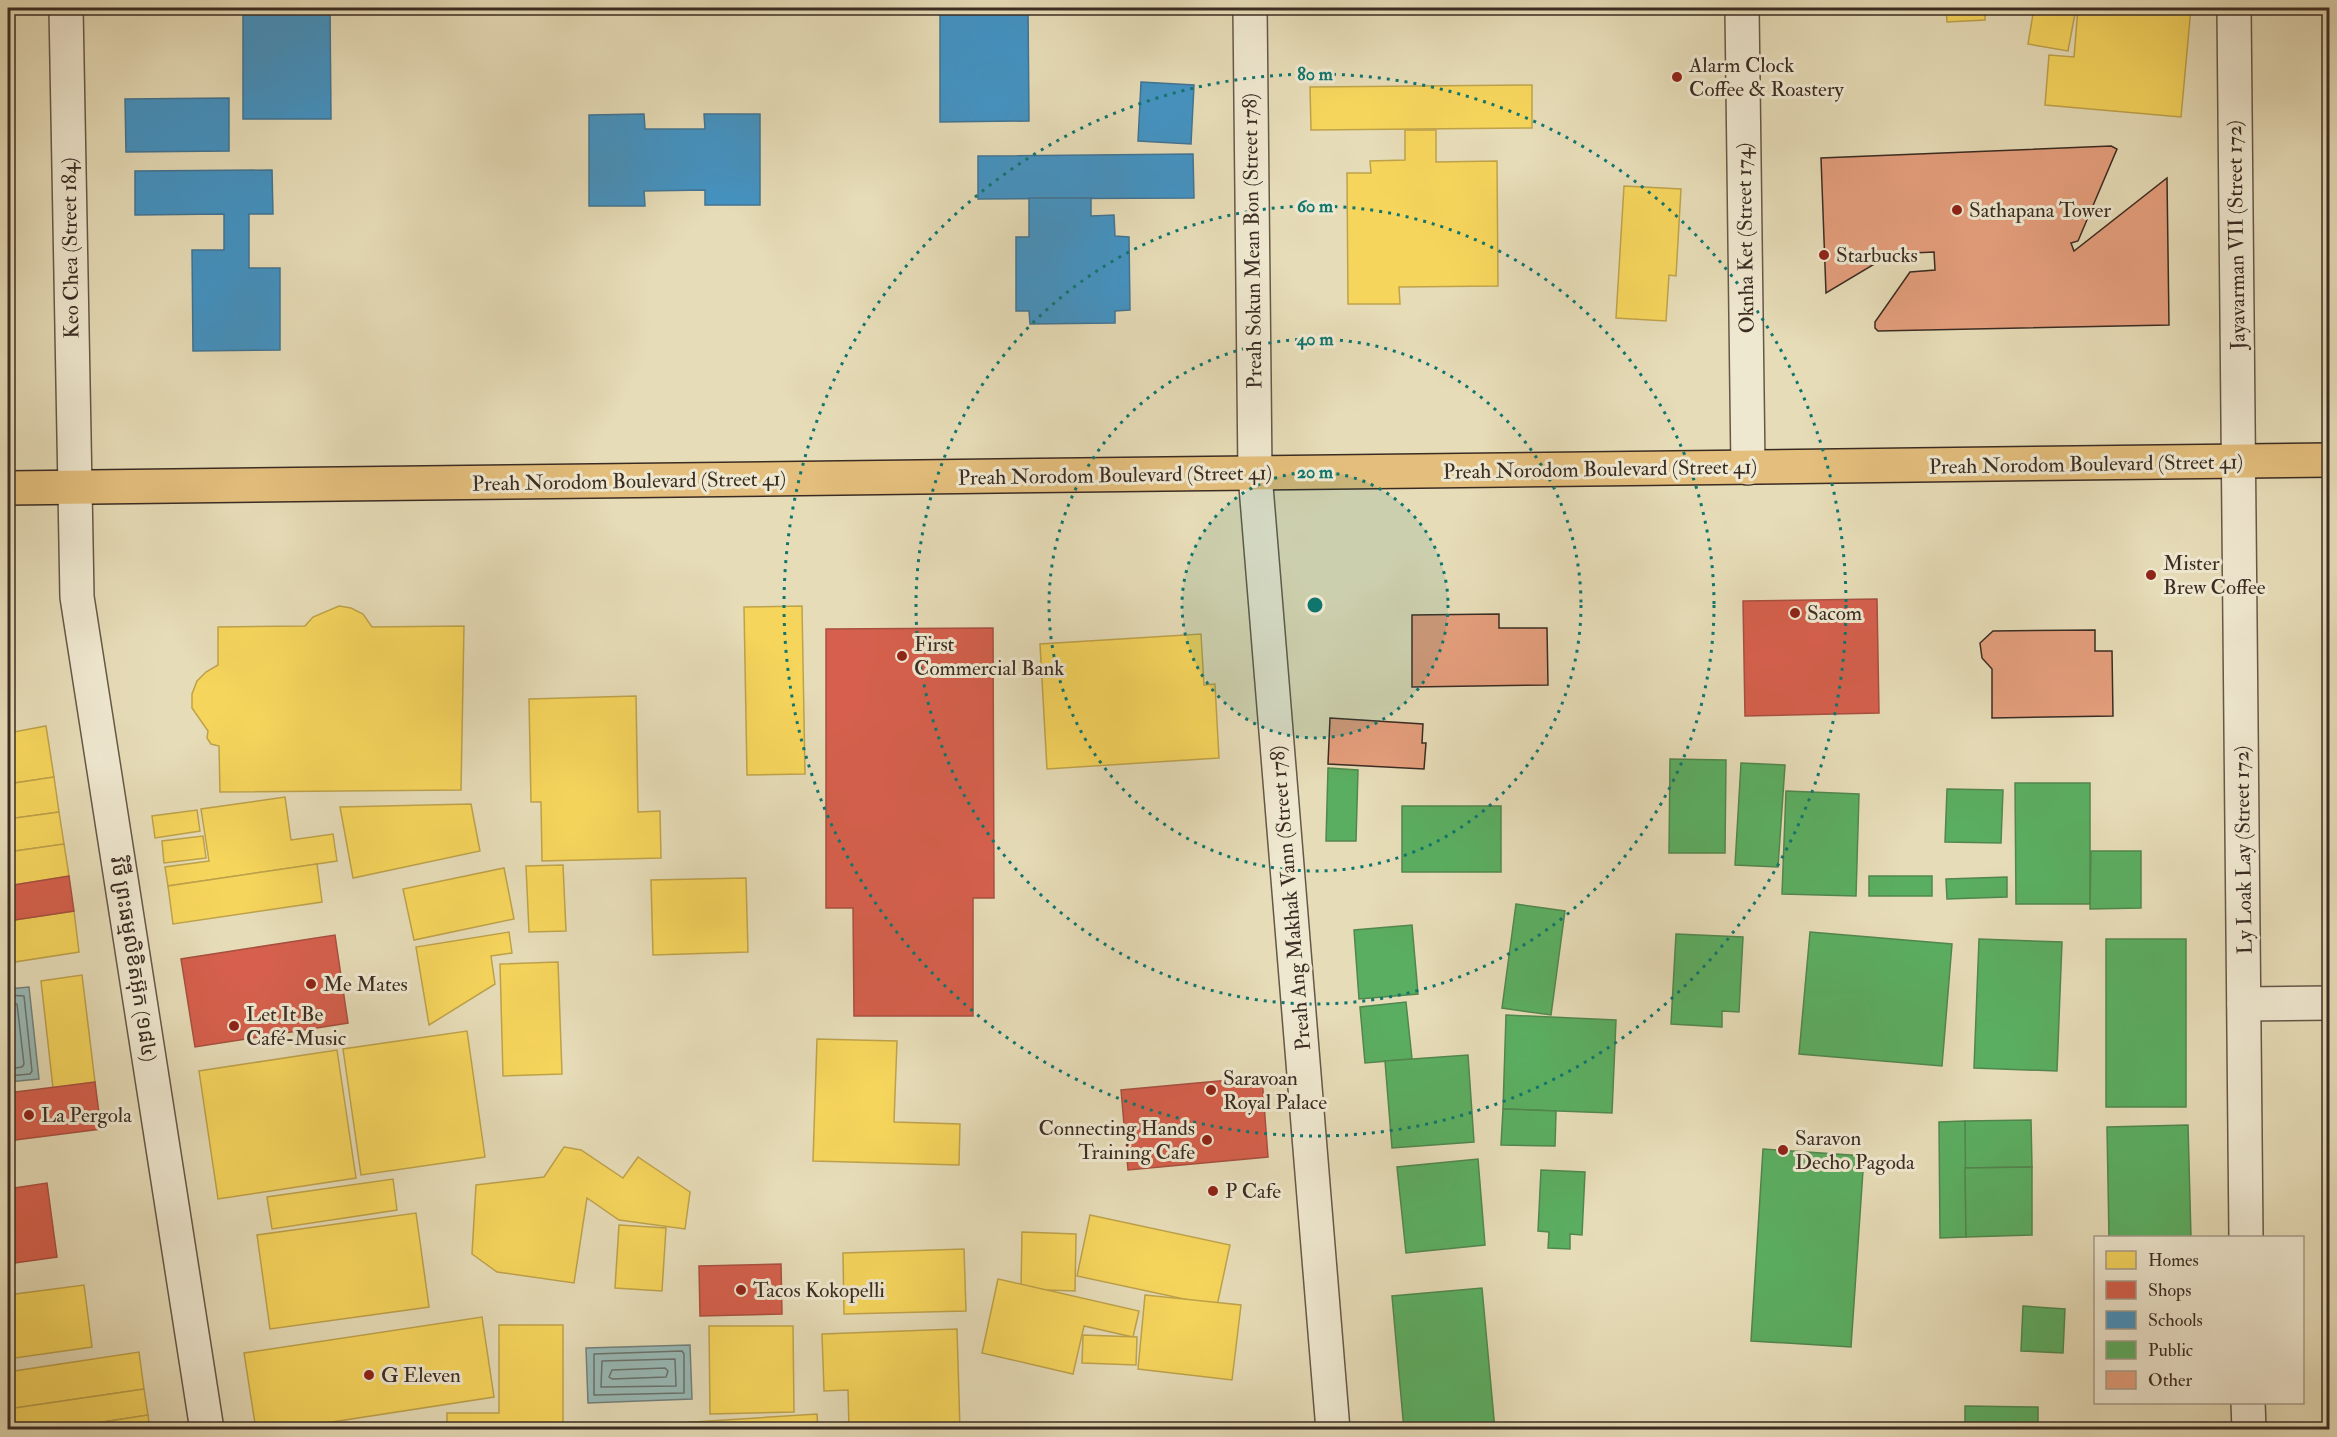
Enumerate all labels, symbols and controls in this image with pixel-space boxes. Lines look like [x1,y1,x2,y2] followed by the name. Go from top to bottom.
[1688,52,1845,103] place label: Alarm Clock Coffee & Roastery
[1297,63,1334,86] text: 80 m
[1670,70,1684,84] marker: Alarm Clock Coffee & Roastery
[1236,93,1269,389] street label: Preah Sokun Mean Bon (Street 178)
[2221,120,2252,351] street label: Jayavarman VII (Street 172)
[1730,142,1761,334] street label: Oknha Ket (Street 174)
[55,157,86,339] street label: Keo Chea (Street 184)
[1297,195,1334,218] text: 60 m
[1969,197,2111,224] place label: Sathapana Tower
[1950,203,1964,217] marker: Sathapana Tower
[1836,242,1918,269] place label: Starbucks
[1817,248,1831,262] marker: Starbucks
[1296,328,1334,351] text: 40 m
[1929,448,2243,481] street label: Preah Norodom Boulevard (Street 41)
[1443,453,1757,486] street label: Preah Norodom Boulevard (Street 41)
[958,459,1272,492] street label: Preah Norodom Boulevard (Street 41)
[1297,461,1334,484] text: 20 m
[472,465,786,498] street label: Preah Norodom Boulevard (Street 41)
[2163,550,2266,601] place label: Mister Brew Coffee
[2144,568,2158,582] marker: Mister Brew Coffee
[1305,595,1325,615] centre of rings
[1807,600,1862,627] place label: Sacom
[1788,606,1802,620] marker: Sacom
[914,631,1064,682] place label: First Commercial Bank
[895,649,909,663] marker: First Commercial Bank
[1264,744,1317,1051] street label: Preah Ang Makhak Vann (Street 178)
[2228,745,2259,955] street label: Ly Loak Lay (Street 172)
[104,854,163,1064] street label: វិថី ព្រះធម្មលិខិតអ៊ុក (១៨៤)
[323,971,408,998] place label: Me Mates
[304,977,318,991] marker: Me Mates
[246,1001,347,1052] place label: Let It Be Café-Music
[227,1019,241,1033] marker: Let It Be Café-Music
[1223,1065,1327,1116] place label: Saravoan Royal Palace
[1204,1083,1218,1097] marker: Saravoan Royal Palace
[41,1102,132,1129] place label: La Pergola
[22,1108,36,1122] marker: La Pergola
[1038,1115,1195,1166] place label: Connecting Hands Training Cafe
[1795,1125,1915,1176] place label: Saravon Decho Pagoda
[1200,1133,1214,1147] marker: Connecting Hands Training Cafe
[1776,1143,1790,1157] marker: Saravon Decho Pagoda
[1225,1178,1281,1205] place label: P Cafe
[1206,1184,1220,1198] marker: P Cafe
[2094,1236,2304,1404] legend
[2148,1249,2199,1272] text: Homes
[753,1277,885,1304] place label: Tacos Kokopelli
[2148,1279,2191,1302] text: Shops
[734,1283,748,1297] marker: Tacos Kokopelli
[2148,1309,2203,1332] text: Schools
[2148,1339,2193,1362] text: Public
[381,1362,461,1389] place label: G Eleven
[362,1368,376,1382] marker: G Eleven
[2148,1369,2192,1392] text: Other

